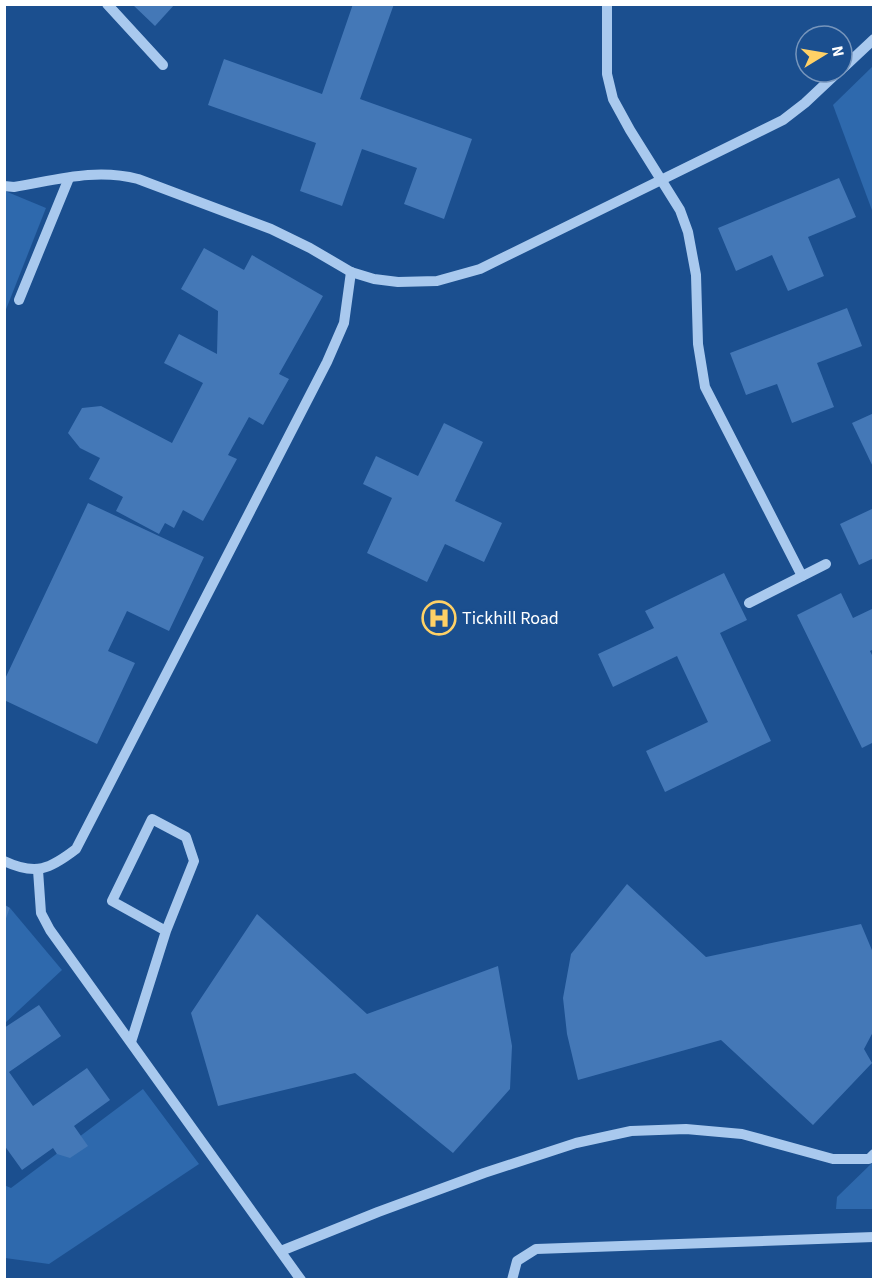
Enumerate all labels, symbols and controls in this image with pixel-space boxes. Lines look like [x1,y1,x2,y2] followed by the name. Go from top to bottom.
[794,24,854,84] north arrow
[826,44,850,59] text: N
[421,600,457,636] hospital icon: Tickhill Road
[462,606,559,631] place label: Tickhill Road

